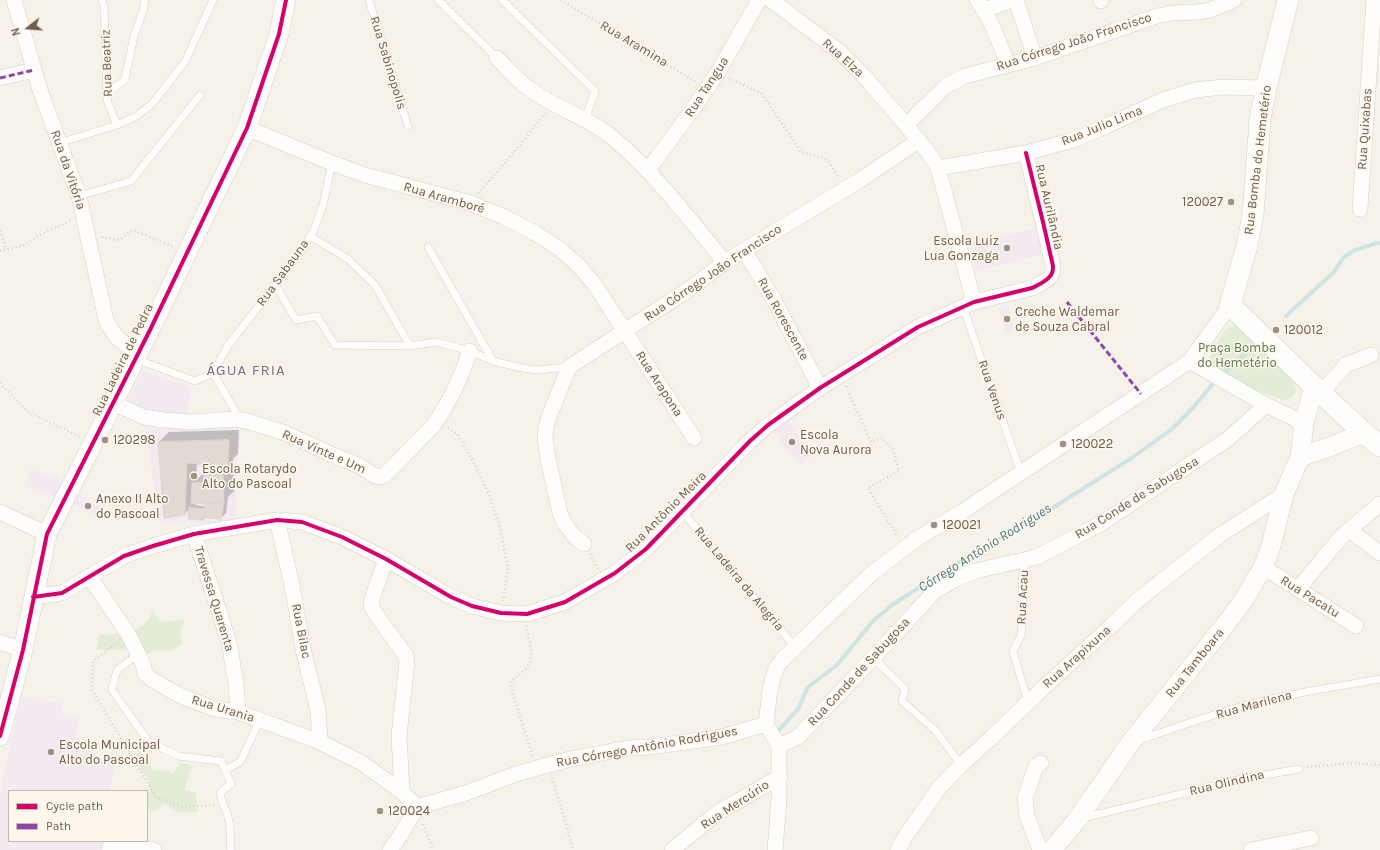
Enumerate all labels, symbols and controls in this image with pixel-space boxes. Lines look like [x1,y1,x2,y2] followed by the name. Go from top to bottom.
[8,8,48,48] north arrow
[994,10,1154,74] street label: Rua Córrego João Francisco
[366,14,410,112] street label: Rua Sabinopolis
[597,18,671,70] street label: Rua Aramina
[9,26,23,37] text: N
[98,29,116,97] street label: Rua Beatriz
[819,35,867,81] street label: Rua Elza
[682,54,732,120] street label: Rua Tangua
[1241,84,1275,236] street label: Rua Bomba do Hemetério
[1354,88,1376,170] street label: Rua Quixabas
[1059,103,1145,149] street label: Rua Julio Lima
[47,128,89,212] street label: Rua da Vitória
[1032,163,1066,251] street label: Rua Aurilândia
[402,179,486,217] street label: Rua Aramboré
[1182,194,1223,210] place label: 120027
[1226,197,1236,207] marker: 120027
[641,221,785,325] street label: Rua Córrego João Francisco
[924,233,999,264] place label: Escola Luiz Lua Gonzaga
[254,237,312,309] street label: Rua Sabauna
[1002,243,1012,253] marker: Escola Luiz Lua Gonzaga
[754,275,812,363] street label: Rua Rorescente
[89,301,157,419] street label: Rua Ladeira de Pedra
[1015,304,1119,335] place label: Creche Waldemar de Souza Cabral
[1002,314,1012,324] marker: Creche Waldemar de Souza Cabral
[1284,322,1323,338] place label: 120012
[1271,325,1281,335] marker: 120012
[1197,340,1277,371] park label: Praça Bomba do Hemetério
[632,348,686,420] street label: Rua Arapona
[975,358,1009,422] street label: Rua Venus
[206,362,286,380] district label: ÁGUA FRIA
[280,427,368,477] street label: Rua Vinte e Um
[800,427,872,458] place label: Escola Nova Aurora
[113,432,156,448] place label: 120298
[100,435,110,445] marker: 120298
[1071,436,1113,452] place label: 120022
[787,437,797,447] marker: Escola Nova Aurora
[1058,439,1068,449] marker: 120022
[1072,454,1202,542] street label: Rua Conde de Sabugosa
[202,461,297,492] place label: Escola Rotarydo Alto do Pascoal
[622,468,710,556] street label: Rua Antônio Meira
[189,471,199,481] marker: Escola Rotarydo Alto do Pascoal
[96,491,168,522] place label: Anexo II Alto do Pascoal
[915,500,1055,596] water label: Córrego Antônio Rodrigues
[83,501,93,511] marker: Anexo II Alto do Pascoal
[942,517,981,533] place label: 120021
[929,520,939,530] marker: 120021
[691,524,787,634] street label: Rua Ladeira da Alegria
[191,544,237,654] street label: Travessa Quarenta
[1014,569,1032,625] street label: Rua Acau
[1277,573,1343,621] street label: Rua Pacatu
[288,602,314,660] street label: Rua Bilac
[805,614,913,730] street label: Rua Conde de Sabugosa
[1040,622,1114,692] street label: Rua Arapixuna
[1162,625,1228,701] street label: Rua Tamboara
[1214,687,1294,723] street label: Rua Marilena
[189,692,257,726] street label: Rua Urania
[555,723,739,771] street label: Rua Córrego Antônio Rodrigues
[59,737,160,768] place label: Escola Municipal Alto do Pascoal
[46,747,56,757] marker: Escola Municipal Alto do Pascoal
[1188,767,1266,799] street label: Rua Olindina
[698,777,772,833] street label: Rua Mercúrio
[8,790,148,842] legend
[46,799,103,813] text: Cycle path
[388,803,430,819] place label: 120024
[375,806,385,816] marker: 120024
[46,819,71,833] text: Path

